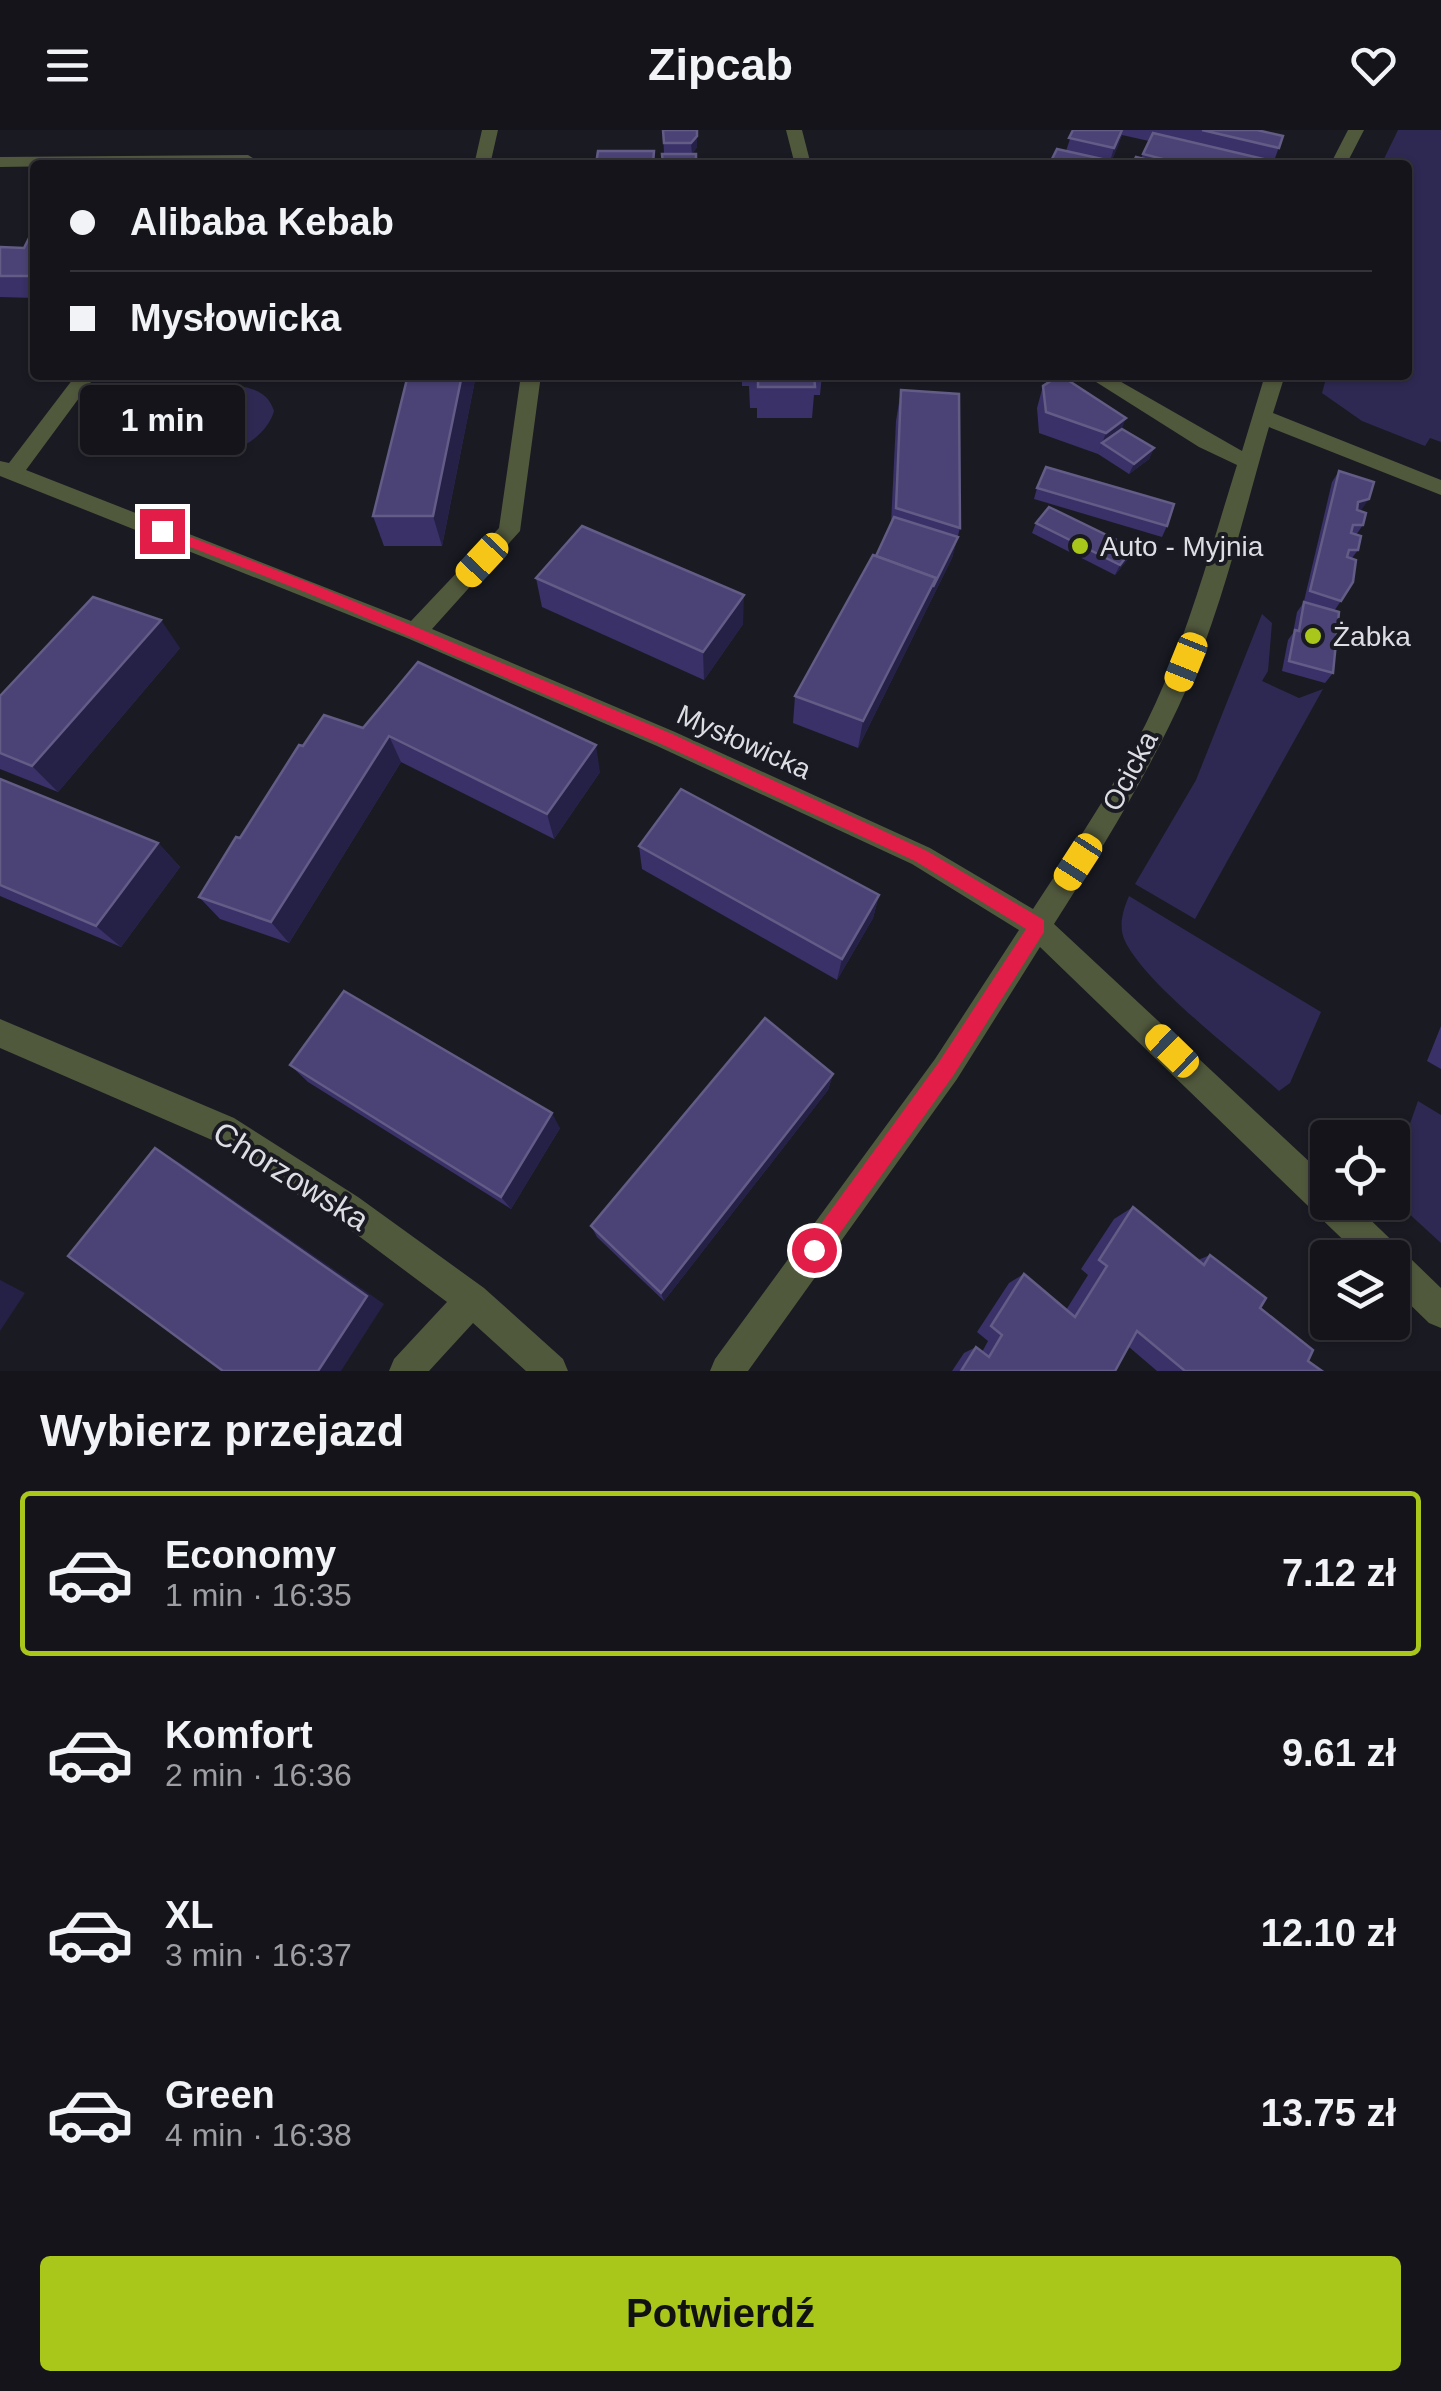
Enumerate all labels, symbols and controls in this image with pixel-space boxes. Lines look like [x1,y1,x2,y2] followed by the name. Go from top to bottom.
[40,38,95,93] icon: menu
[1346,38,1401,93] icon: heart
[648,39,793,90] text: Zipcab
[130,201,394,243] text: Alibaba Kebab
[130,297,341,339] text: Mysłowicka
[80,386,244,456] callout: 1 min
[121,402,204,438] text: 1 min
[140,509,185,554] route end
[451,528,513,592] car
[1100,531,1264,562] place label: Auto - Myjnia
[1069,535,1091,557] marker: Auto - Myjnia
[1333,621,1411,652] place label: Żabka
[1302,625,1324,647] marker: Żabka
[1161,629,1211,695] car
[672,699,816,785] street label: Mysłowicka
[1096,726,1164,816] street label: Ocicka
[1049,829,1107,895] car
[1140,1019,1204,1083] car
[207,1114,375,1238] street label: Chorzowska
[1310,1120,1410,1340] map controls
[1310,1120,1410,1220] button: locate
[792,1228,837,1273] route start
[1310,1240,1410,1340] button: layers
[40,1405,404,1456] text: Wybierz przejazd
[45,1529,135,1619] icon: car
[165,1534,336,1576] text: Economy
[1282,1552,1396,1594] text: 7.12 zł
[165,1577,352,1613] text: 1 min · 16:35
[45,1709,135,1799] icon: car
[165,1714,313,1756] text: Komfort
[1282,1732,1396,1774] text: 9.61 zł
[165,1757,352,1793] text: 2 min · 16:36
[45,1889,135,1979] icon: car
[165,1894,214,1936] text: XL
[1261,1912,1396,1954] text: 12.10 zł
[165,1937,352,1973] text: 3 min · 16:37
[45,2069,135,2159] icon: car
[165,2074,275,2116] text: Green
[1261,2092,1396,2134] text: 13.75 zł
[165,2117,352,2153] text: 4 min · 16:38
[40,2256,1401,2371] button: Potwierdź

